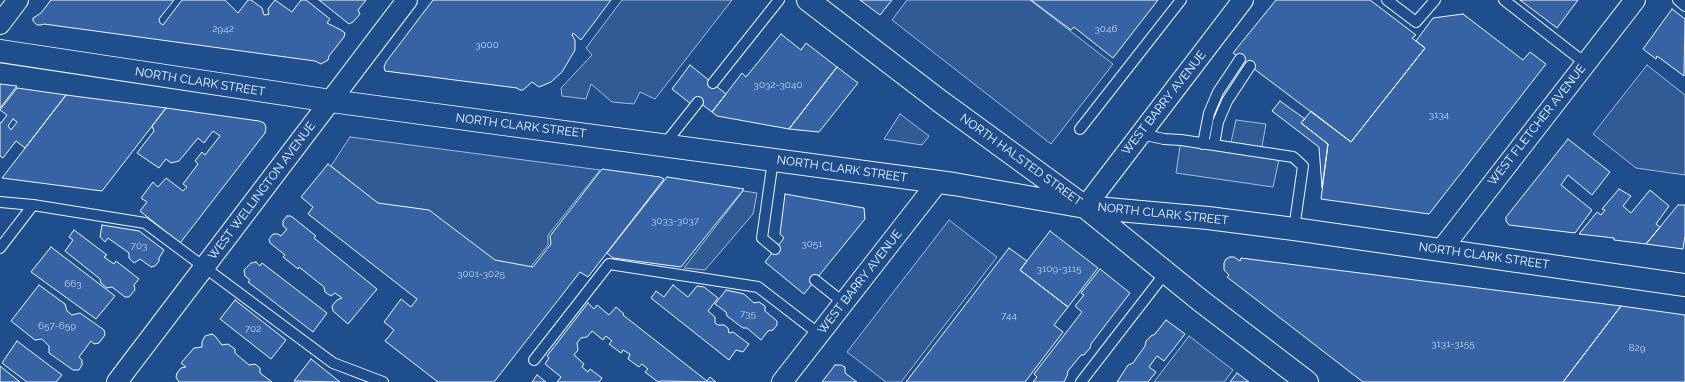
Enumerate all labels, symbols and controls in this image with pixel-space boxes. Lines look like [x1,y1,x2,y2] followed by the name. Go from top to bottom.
[212,23,234,35] house number: 2942
[1095,23,1117,35] house number: 3046
[475,39,499,51] house number: 3000
[1119,48,1209,158] street label: WEST BARRY AVENUE
[1485,62,1589,188] street label: WEST FLETCHER AVENUE
[134,65,266,99] street label: NORTH CLARK STREET
[754,79,802,91] house number: 3032-3040
[1429,109,1449,121] house number: 3134
[455,111,587,141] street label: NORTH CLARK STREET
[957,111,1085,209] street label: NORTH HALSTED STREET
[205,119,319,263] street label: WEST WELLINGTON AVENUE
[776,153,908,185] street label: NORTH CLARK STREET
[1097,200,1229,228] street label: NORTH CLARK STREET
[651,215,699,227] house number: 3033-3037
[815,227,905,337] street label: WEST BARRY AVENUE
[801,238,823,250] house number: 3051
[131,240,147,252] house number: 703
[1418,240,1550,272] street label: NORTH CLARK STREET
[1037,263,1081,275] house number: 3109-3115
[457,268,505,280] house number: 3001-3025
[64,278,82,290] house number: 663
[740,308,756,320] house number: 735
[1001,310,1017,322] house number: 744
[38,320,76,332] house number: 657-659
[245,323,261,335] house number: 702
[1431,338,1475,350] house number: 3131-3155
[1629,342,1645,354] house number: 829

